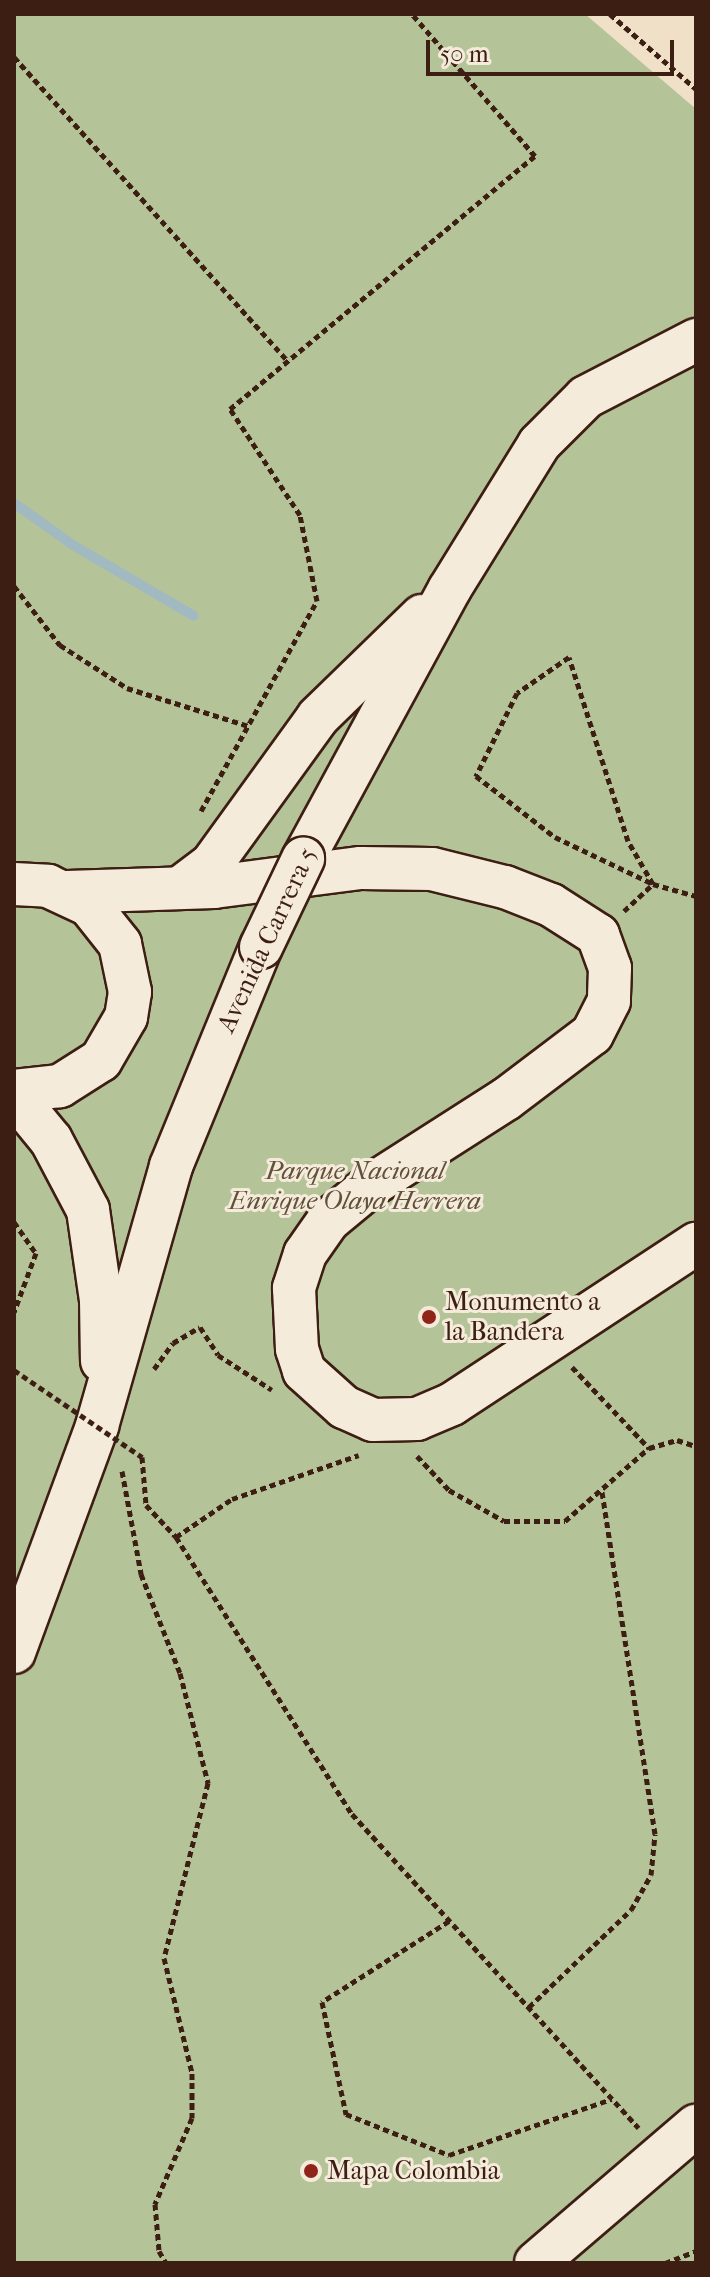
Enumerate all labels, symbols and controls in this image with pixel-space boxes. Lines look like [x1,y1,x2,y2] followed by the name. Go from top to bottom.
[430,24,678,74] scale bar
[440,40,489,68] text: 50 m
[211,843,323,1037] street label: Avenida Carrera 5
[229,1155,481,1216] park label: Parque Nacional Enrique Olaya Herrera
[445,1286,600,1348] place label: Monumento a la Bandera
[420,1308,438,1326] marker: Monumento a la Bandera
[327,2155,500,2187] place label: Mapa Colombia
[302,2162,320,2180] marker: Mapa Colombia

